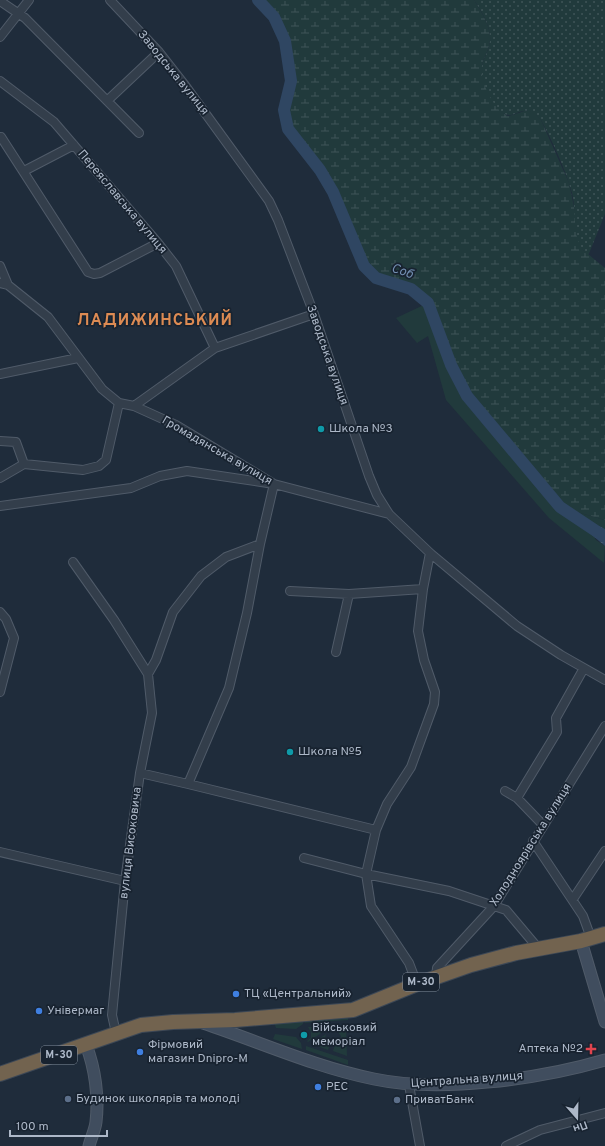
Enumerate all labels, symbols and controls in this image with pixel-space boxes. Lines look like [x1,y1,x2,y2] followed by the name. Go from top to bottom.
[134,27,212,119] street label: Заводська вулиця
[74,147,170,257] street label: Переяславська вулиця
[389,261,416,283] water label: Соб
[302,303,352,407] street label: Заводська вулиця
[77,309,233,331] district label: ЛАДИЖИНСЬКИЙ
[159,413,275,489] street label: Громадянська вулиця
[329,421,393,437] place label: Школа №3
[316,424,326,434] marker: Школа №3
[298,744,362,760] place label: Школа №5
[285,747,295,757] marker: Школа №5
[486,780,576,910] street label: Холодноярівська вулиця
[116,786,146,900] street label: вулиця Високовича
[403,973,439,991] road number: М-30
[244,986,351,1002] place label: ТЦ «Центральний»
[231,989,241,999] marker: ТЦ «Центральний»
[47,1003,104,1019] place label: Універмаг
[34,1006,44,1016] marker: Універмаг
[312,1020,377,1050] place label: Військовий меморіал
[299,1030,309,1040] marker: Військовий меморіал
[148,1037,248,1067] place label: Фірмовий магазин Dnipro-M
[518,1041,583,1057] place label: Аптека №2
[586,1044,596,1054] marker: Аптека №2
[41,1046,77,1064] road number: М-30
[135,1047,145,1057] marker: Фірмовий магазин Dnipro-M
[410,1068,524,1092] street label: Центральна вулиця
[326,1079,349,1095] place label: РЕС
[313,1082,323,1092] marker: РЕС
[76,1091,240,1107] place label: Будинок школярів та молоді
[405,1092,474,1108] place label: ПриватБанк
[63,1094,73,1104] marker: Будинок школярів та молоді
[392,1095,402,1105] marker: ПриватБанк
[557,1098,597,1138] north arrow
[10,1112,107,1138] scale bar
[571,1117,589,1136] text: Пн
[16,1119,49,1135] text: 100 m

